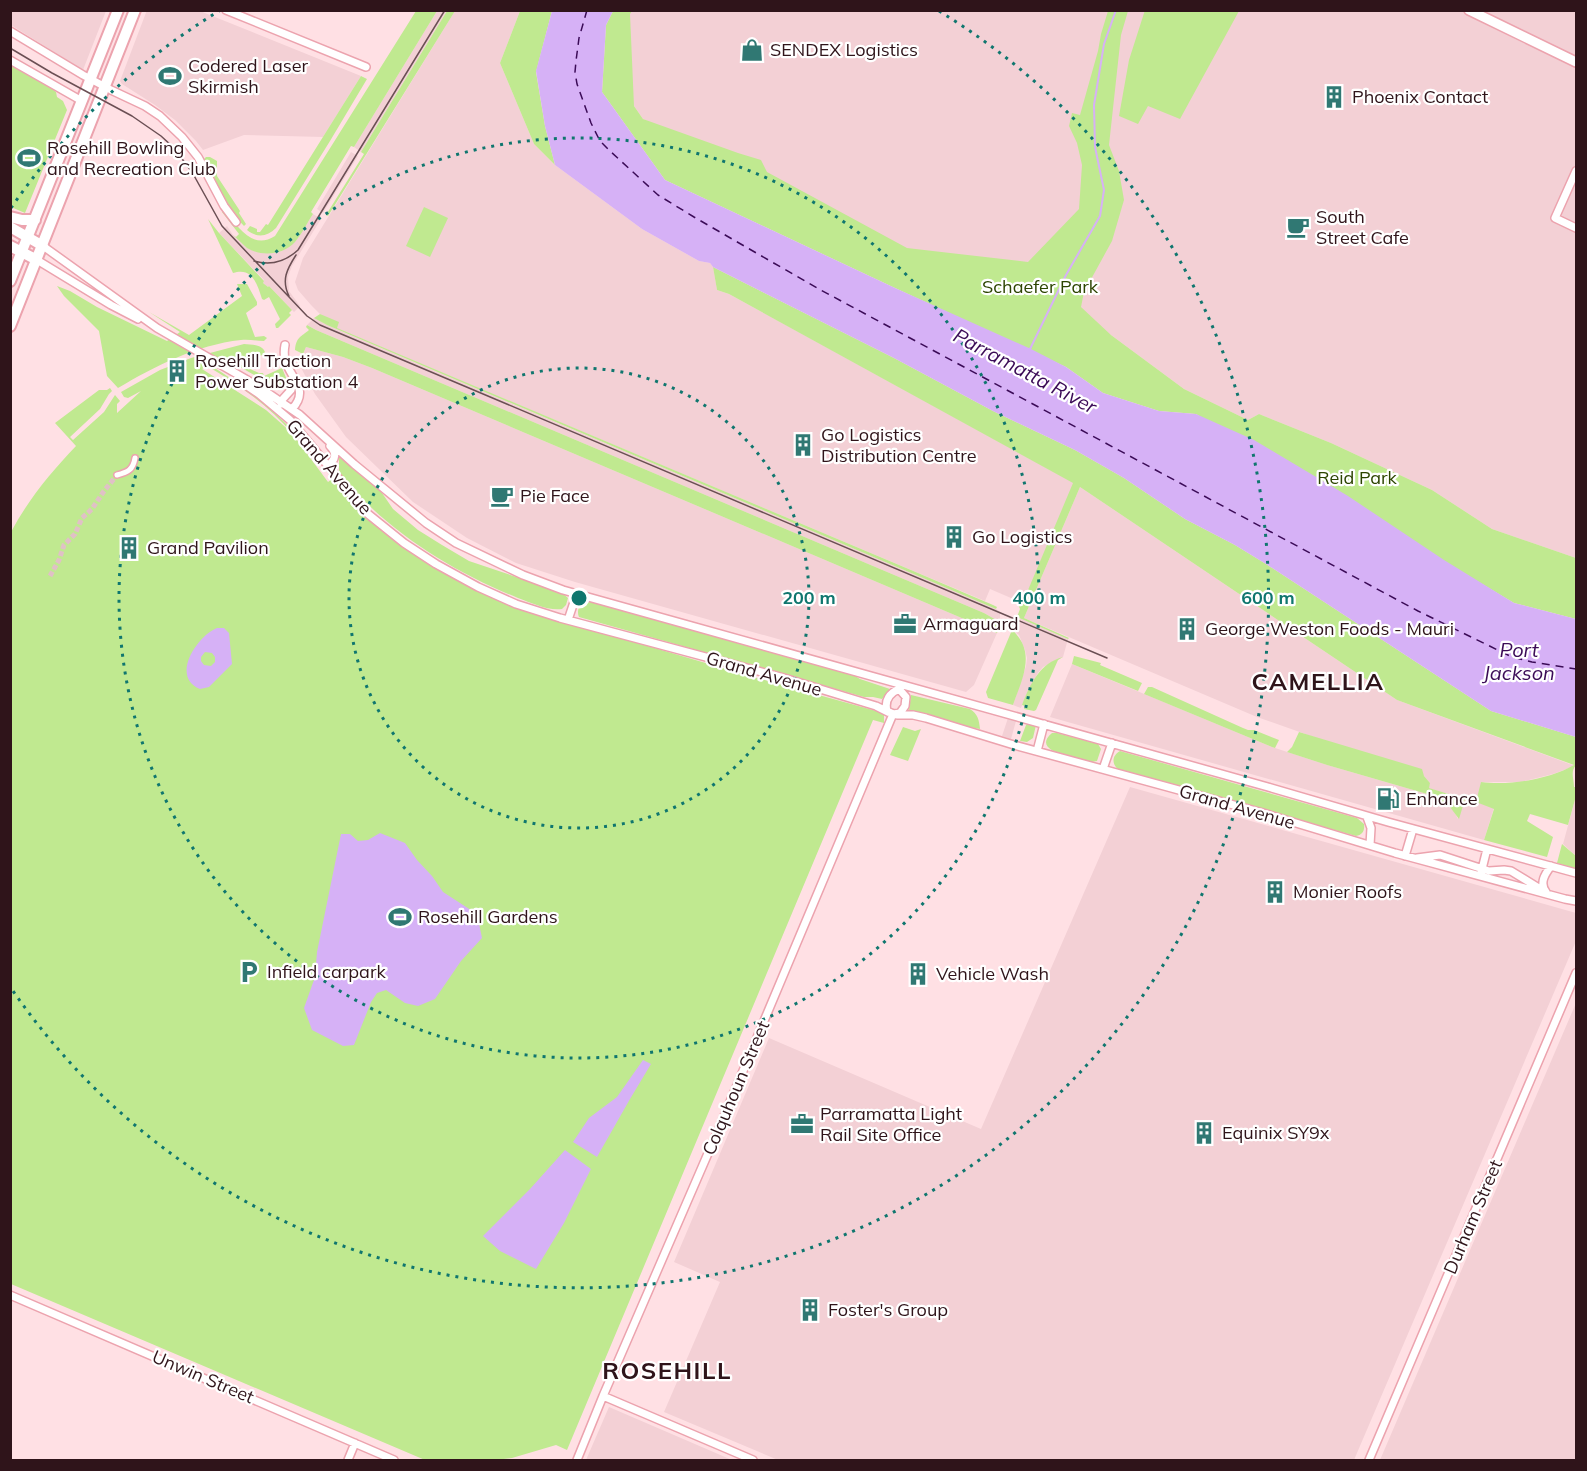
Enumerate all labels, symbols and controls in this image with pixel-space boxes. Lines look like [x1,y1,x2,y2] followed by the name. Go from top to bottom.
[739,37,765,63] shop icon: SENDEX Logistics
[770,38,918,61] place label: SENDEX Logistics
[188,54,309,98] place label: Codered Laser Skirmish
[157,63,183,89] sports icon: Codered Laser Skirmish
[1321,84,1347,110] building icon: Phoenix Contact
[1352,85,1488,108] place label: Phoenix Contact
[47,136,216,180] place label: Rosehill Bowling and Recreation Club
[16,145,42,171] sports icon: Rosehill Bowling and Recreation Club
[1316,205,1409,249] place label: South Street Cafe
[1285,214,1311,240] cafe icon: South Street Cafe
[982,275,1099,298] park label: Schaefer Park
[949,322,1102,419] water label: Parramatta River
[195,349,358,393] place label: Rosehill Traction Power Substation 4
[164,358,190,384] building icon: Rosehill Traction Power Substation 4
[282,414,377,519] street label: Grand Avenue
[821,423,977,467] place label: Go Logistics Distribution Centre
[790,432,816,458] building icon: Go Logistics Distribution Centre
[1317,466,1398,489] park label: Reid Park
[489,483,515,509] cafe icon: Pie Face
[520,484,590,507] place label: Pie Face
[941,524,967,550] building icon: Go Logistics
[972,525,1073,548] place label: Go Logistics
[116,535,142,561] building icon: Grand Pavilion
[147,536,269,559] place label: Grand Pavilion
[782,586,836,609] text: 200 m
[1012,586,1066,609] text: 400 m
[1241,586,1295,609] text: 600 m
[569,588,589,608] centre of rings
[892,611,918,637] office icon: Armaguard
[923,612,1019,635] place label: Armaguard
[1174,616,1200,642] building icon: George Weston Foods - Mauri
[1205,617,1454,640] place label: George Weston Foods - Mauri
[1481,637,1555,685] water label: Port Jackson
[704,646,825,701] street label: Grand Avenue
[1252,666,1384,696] district label: CAMELLIA
[1177,779,1298,834] street label: Grand Avenue
[1375,786,1401,812] fuel station icon: Enhance
[1406,787,1478,810] place label: Enhance
[1262,879,1288,905] building icon: Monier Roofs
[1293,880,1402,903] place label: Monier Roofs
[387,904,413,930] sports icon: Rosehill Gardens
[418,905,558,928] place label: Rosehill Gardens
[236,959,262,985] parking icon: Infield carpark
[267,960,386,983] place label: Infield carpark
[905,961,931,987] building icon: Vehicle Wash
[936,962,1049,985] place label: Vehicle Wash
[697,1017,774,1158] street label: Colquhoun Street
[820,1102,962,1146] place label: Parramatta Light Rail Site Office
[789,1111,815,1137] office icon: Parramatta Light Rail Site Office
[1191,1120,1217,1146] building icon: Equinix SY9x
[1222,1121,1330,1144] place label: Equinix SY9x
[1438,1156,1507,1277] street label: Durham Street
[797,1297,823,1323] building icon: Foster's Group
[828,1298,948,1321] place label: Foster's Group
[149,1345,258,1408] street label: Unwin Street
[602,1355,732,1385] district label: ROSEHILL

